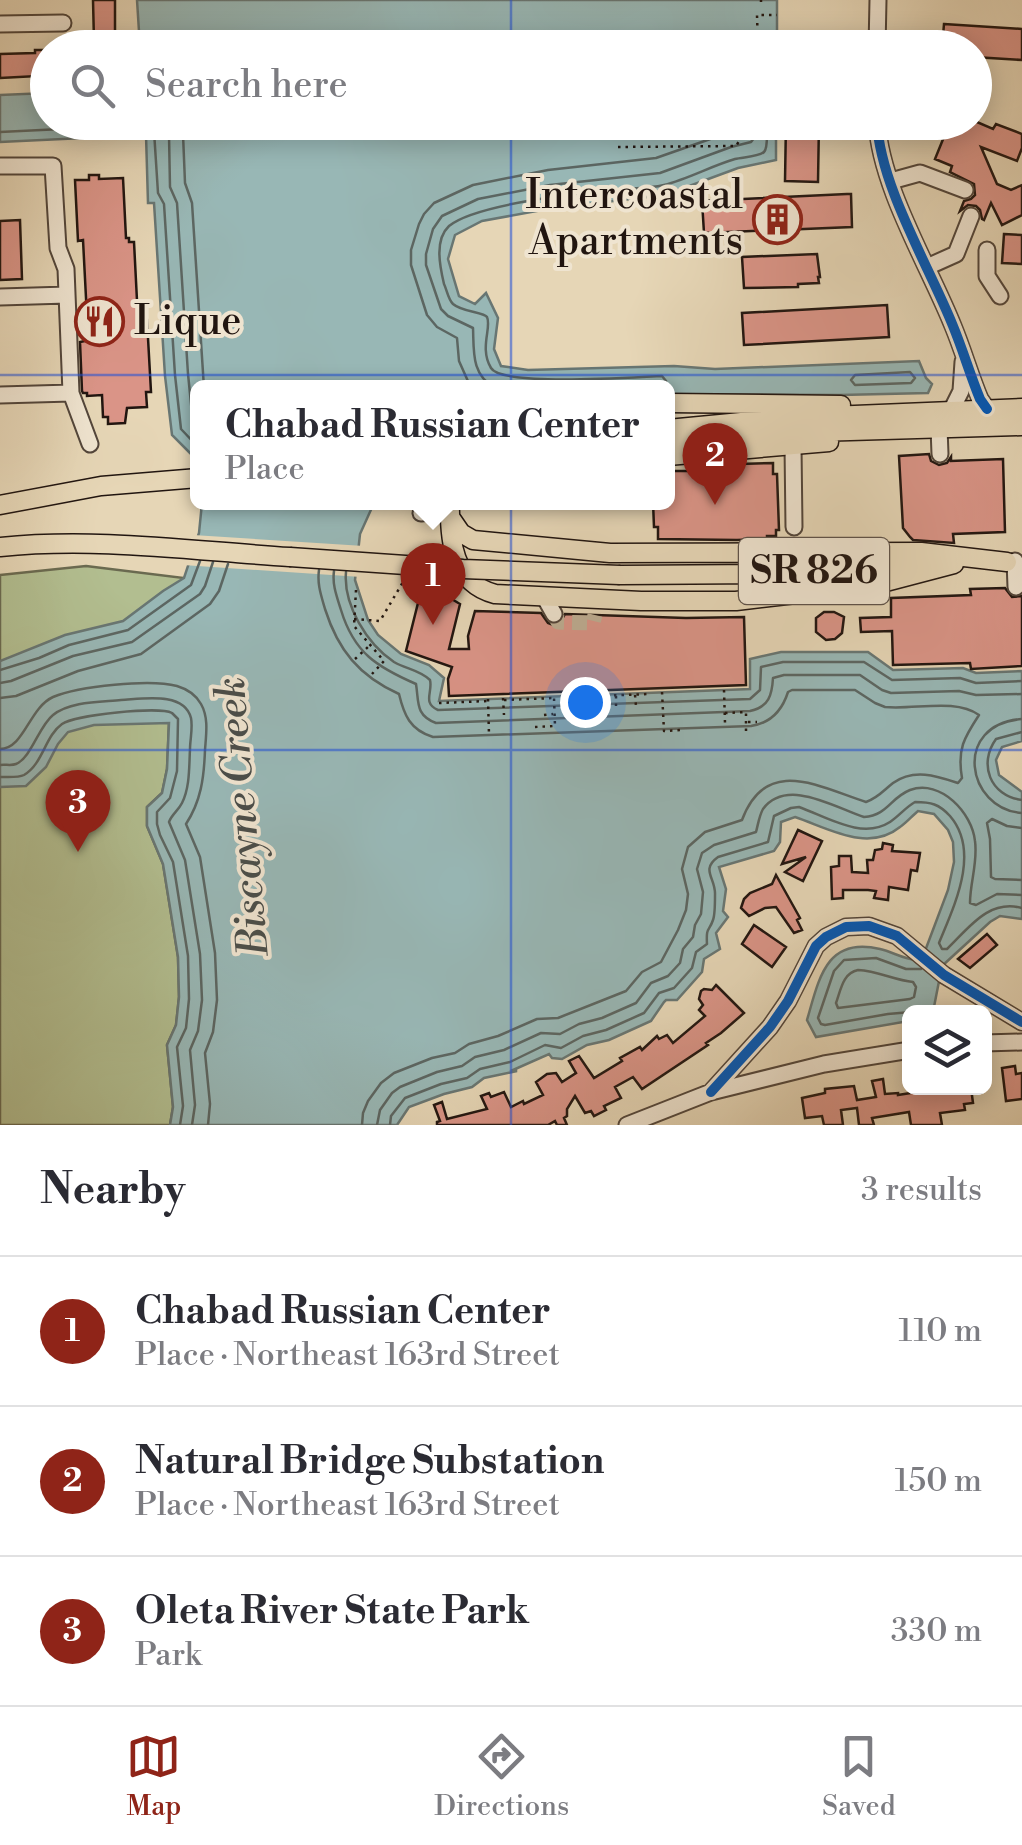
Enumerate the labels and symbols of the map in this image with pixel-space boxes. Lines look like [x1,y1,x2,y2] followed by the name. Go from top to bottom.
[526,171,743,267] place label: Intercoastal Apartments
[752,193,804,245] building icon: Intercoastal Apartments
[73,296,125,348] restaurant icon: Lique
[134,297,241,347] place label: Lique
[682,422,748,505] pin: 2
[739,538,889,604] road number: SR 826
[400,542,466,625] pin: 1
[204,675,282,960] water label: Biscayne Creek
[560,677,611,728] your location
[46,770,110,852] pin: 3

